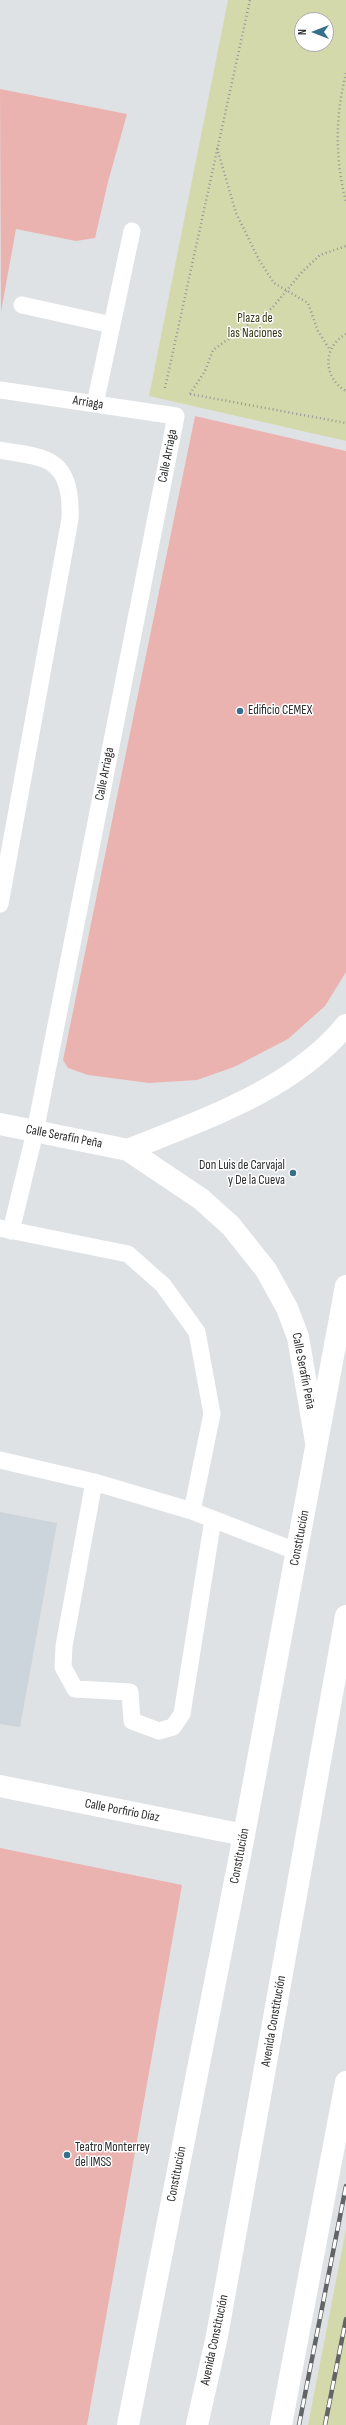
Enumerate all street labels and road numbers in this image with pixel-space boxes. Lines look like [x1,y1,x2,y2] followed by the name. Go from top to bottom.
[72,393,104,413] street label: Arriaga
[155,428,181,484] street label: Calle Arriaga
[92,746,118,802] street label: Calle Arriaga
[24,1122,104,1152] street label: Calle Serafín Peña
[288,1331,318,1411] street label: Calle Serafín Peña
[287,1509,313,1567] street label: Constitución
[83,1796,161,1826] street label: Calle Porfirio Díaz
[227,1827,253,1885] street label: Constitución
[258,1974,290,2068] street label: Avenida Constitución
[164,2145,190,2203] street label: Constitución
[198,2293,232,2387] street label: Avenida Constitución

